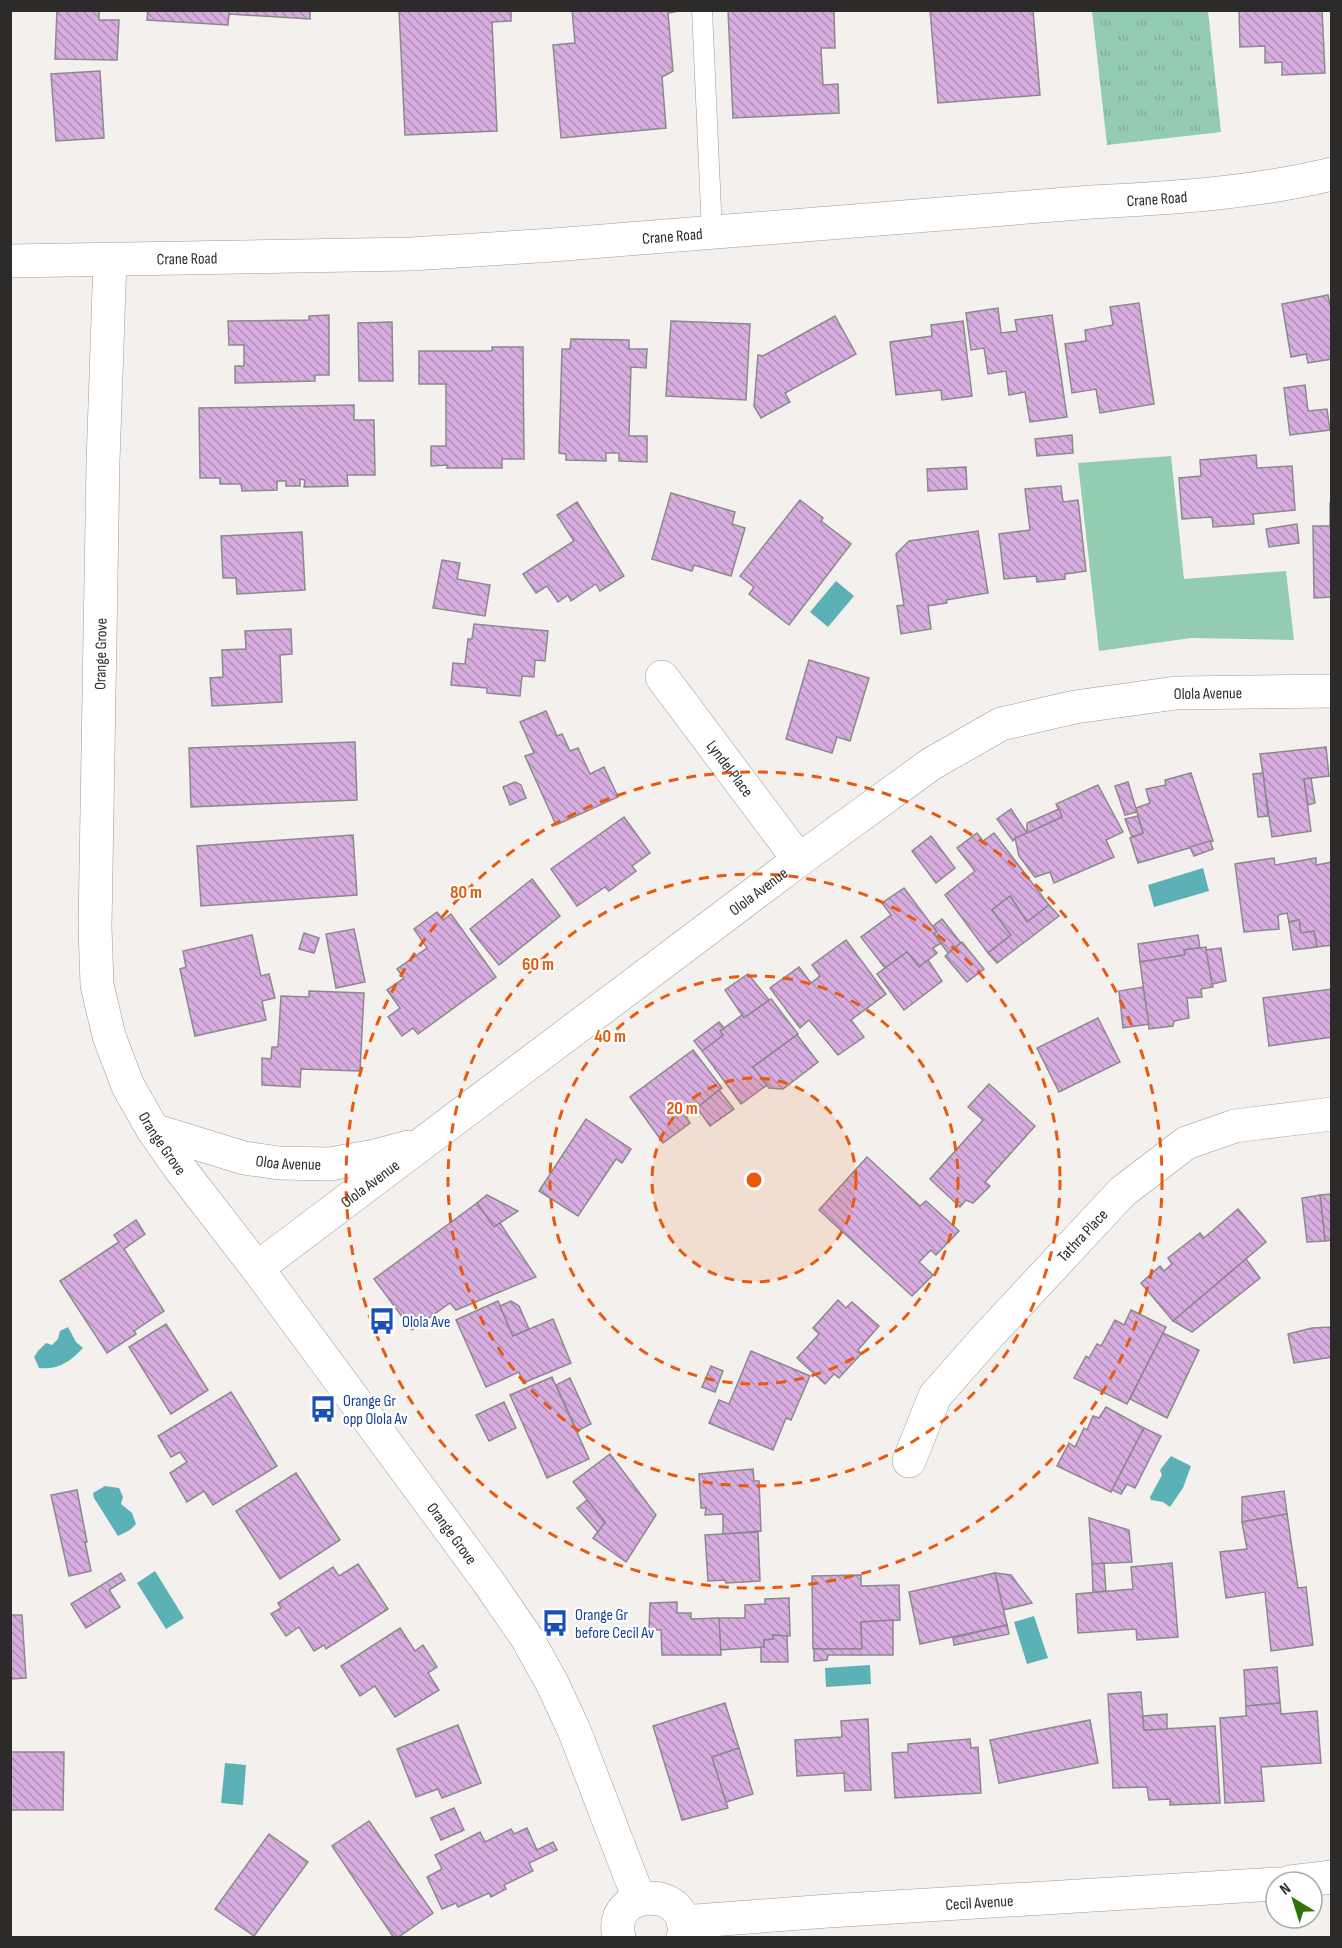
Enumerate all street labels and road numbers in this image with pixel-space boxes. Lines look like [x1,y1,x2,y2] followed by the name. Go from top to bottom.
[1126,188,1188,211] street label: Crane Road
[641,225,703,249] street label: Crane Road
[156,249,218,269] street label: Crane Road
[91,618,112,690] street label: Orange Grove
[1174,684,1242,704] street label: Olola Avenue
[702,737,756,801] street label: Lyndel Place
[726,864,792,920] street label: Olola Avenue
[134,1109,189,1179] street label: Orange Grove
[254,1152,321,1175] street label: Oloa Avenue
[338,1156,404,1213] street label: Olola Avenue
[1054,1206,1112,1266] street label: Tathra Place
[422,1499,480,1569] street label: Orange Grove
[945,1892,1014,1915] street label: Cecil Avenue

